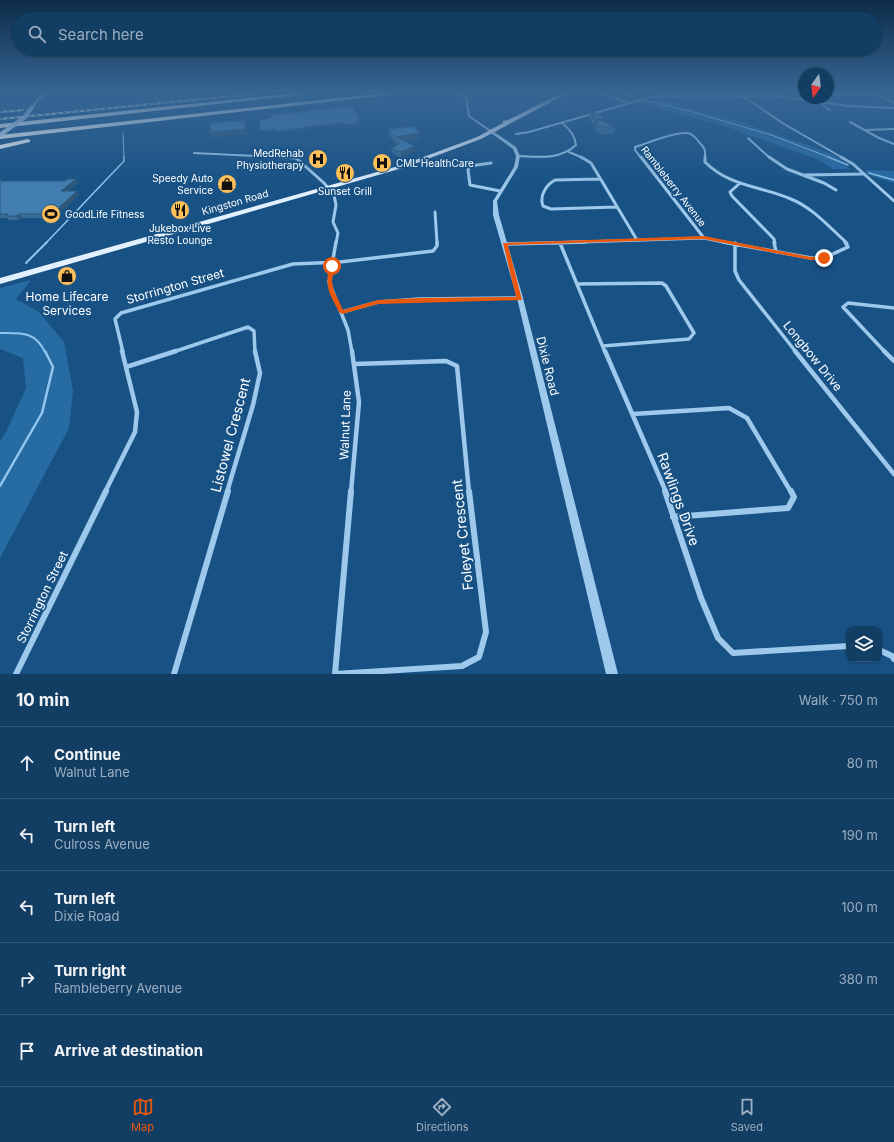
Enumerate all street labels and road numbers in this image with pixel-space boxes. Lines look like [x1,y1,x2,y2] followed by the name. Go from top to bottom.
[639,143,709,229] street label: Rambleberry Avenue
[200,187,270,217] street label: Kingston Road
[124,265,226,307] street label: Storrington Street
[780,318,846,394] street label: Longbow Drive
[533,335,563,397] street label: Dixie Road
[207,376,254,494] street label: Listowel Crescent
[336,390,354,460] street label: Walnut Lane
[654,450,704,548] street label: Rawlings Drive
[448,478,476,591] street label: Foleyet Crescent
[13,548,71,646] street label: Storrington Street

